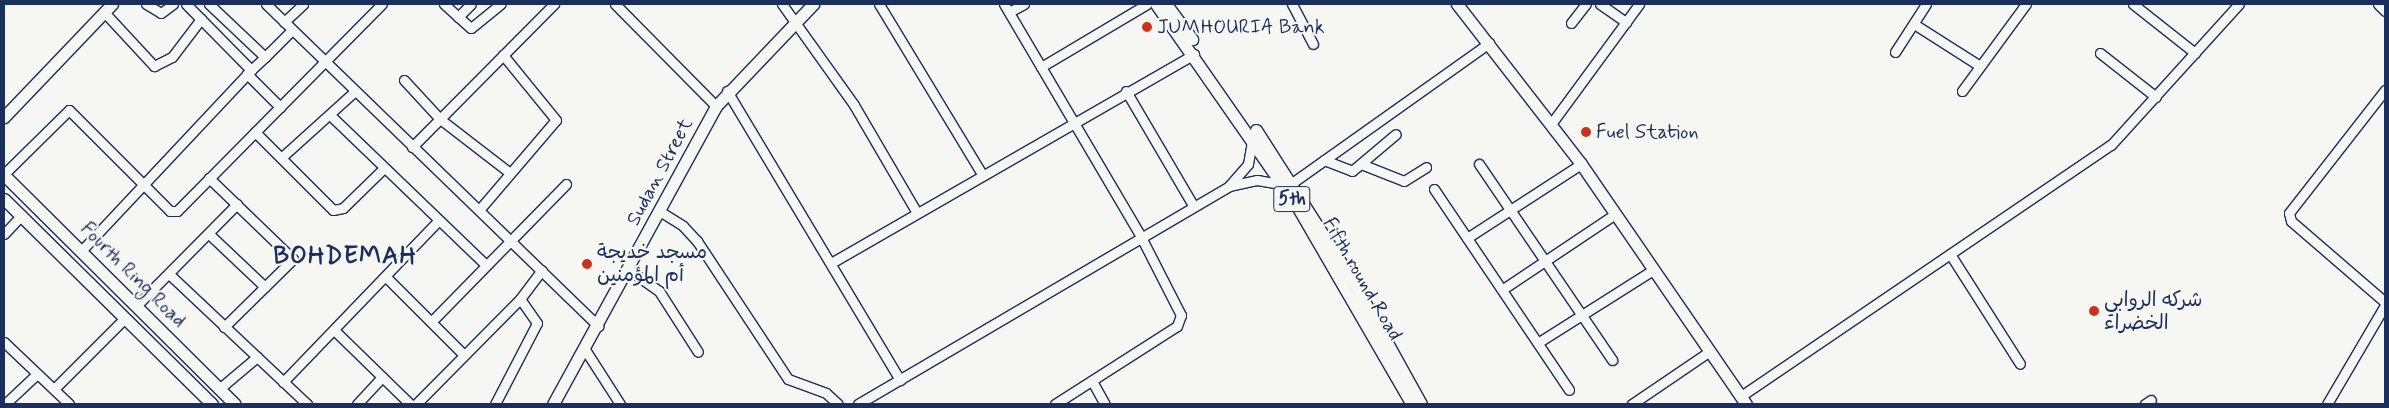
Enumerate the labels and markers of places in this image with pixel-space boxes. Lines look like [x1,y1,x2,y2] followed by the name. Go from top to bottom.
[1157,15,1323,39] place label: JUMHOURIA Bank
[1141,21,1153,33] marker: JUMHOURIA Bank
[1596,120,1694,144] place label: Fuel Station
[1580,126,1592,138] marker: Fuel Station
[597,240,707,287] place label: مسجد خديجة أم المؤمنين
[581,258,593,270] marker: مسجد خديجة أم المؤمنين
[2104,288,2202,335] place label: شركه الروابي الخضراء
[2088,305,2100,317] marker: شركه الروابي الخضراء

